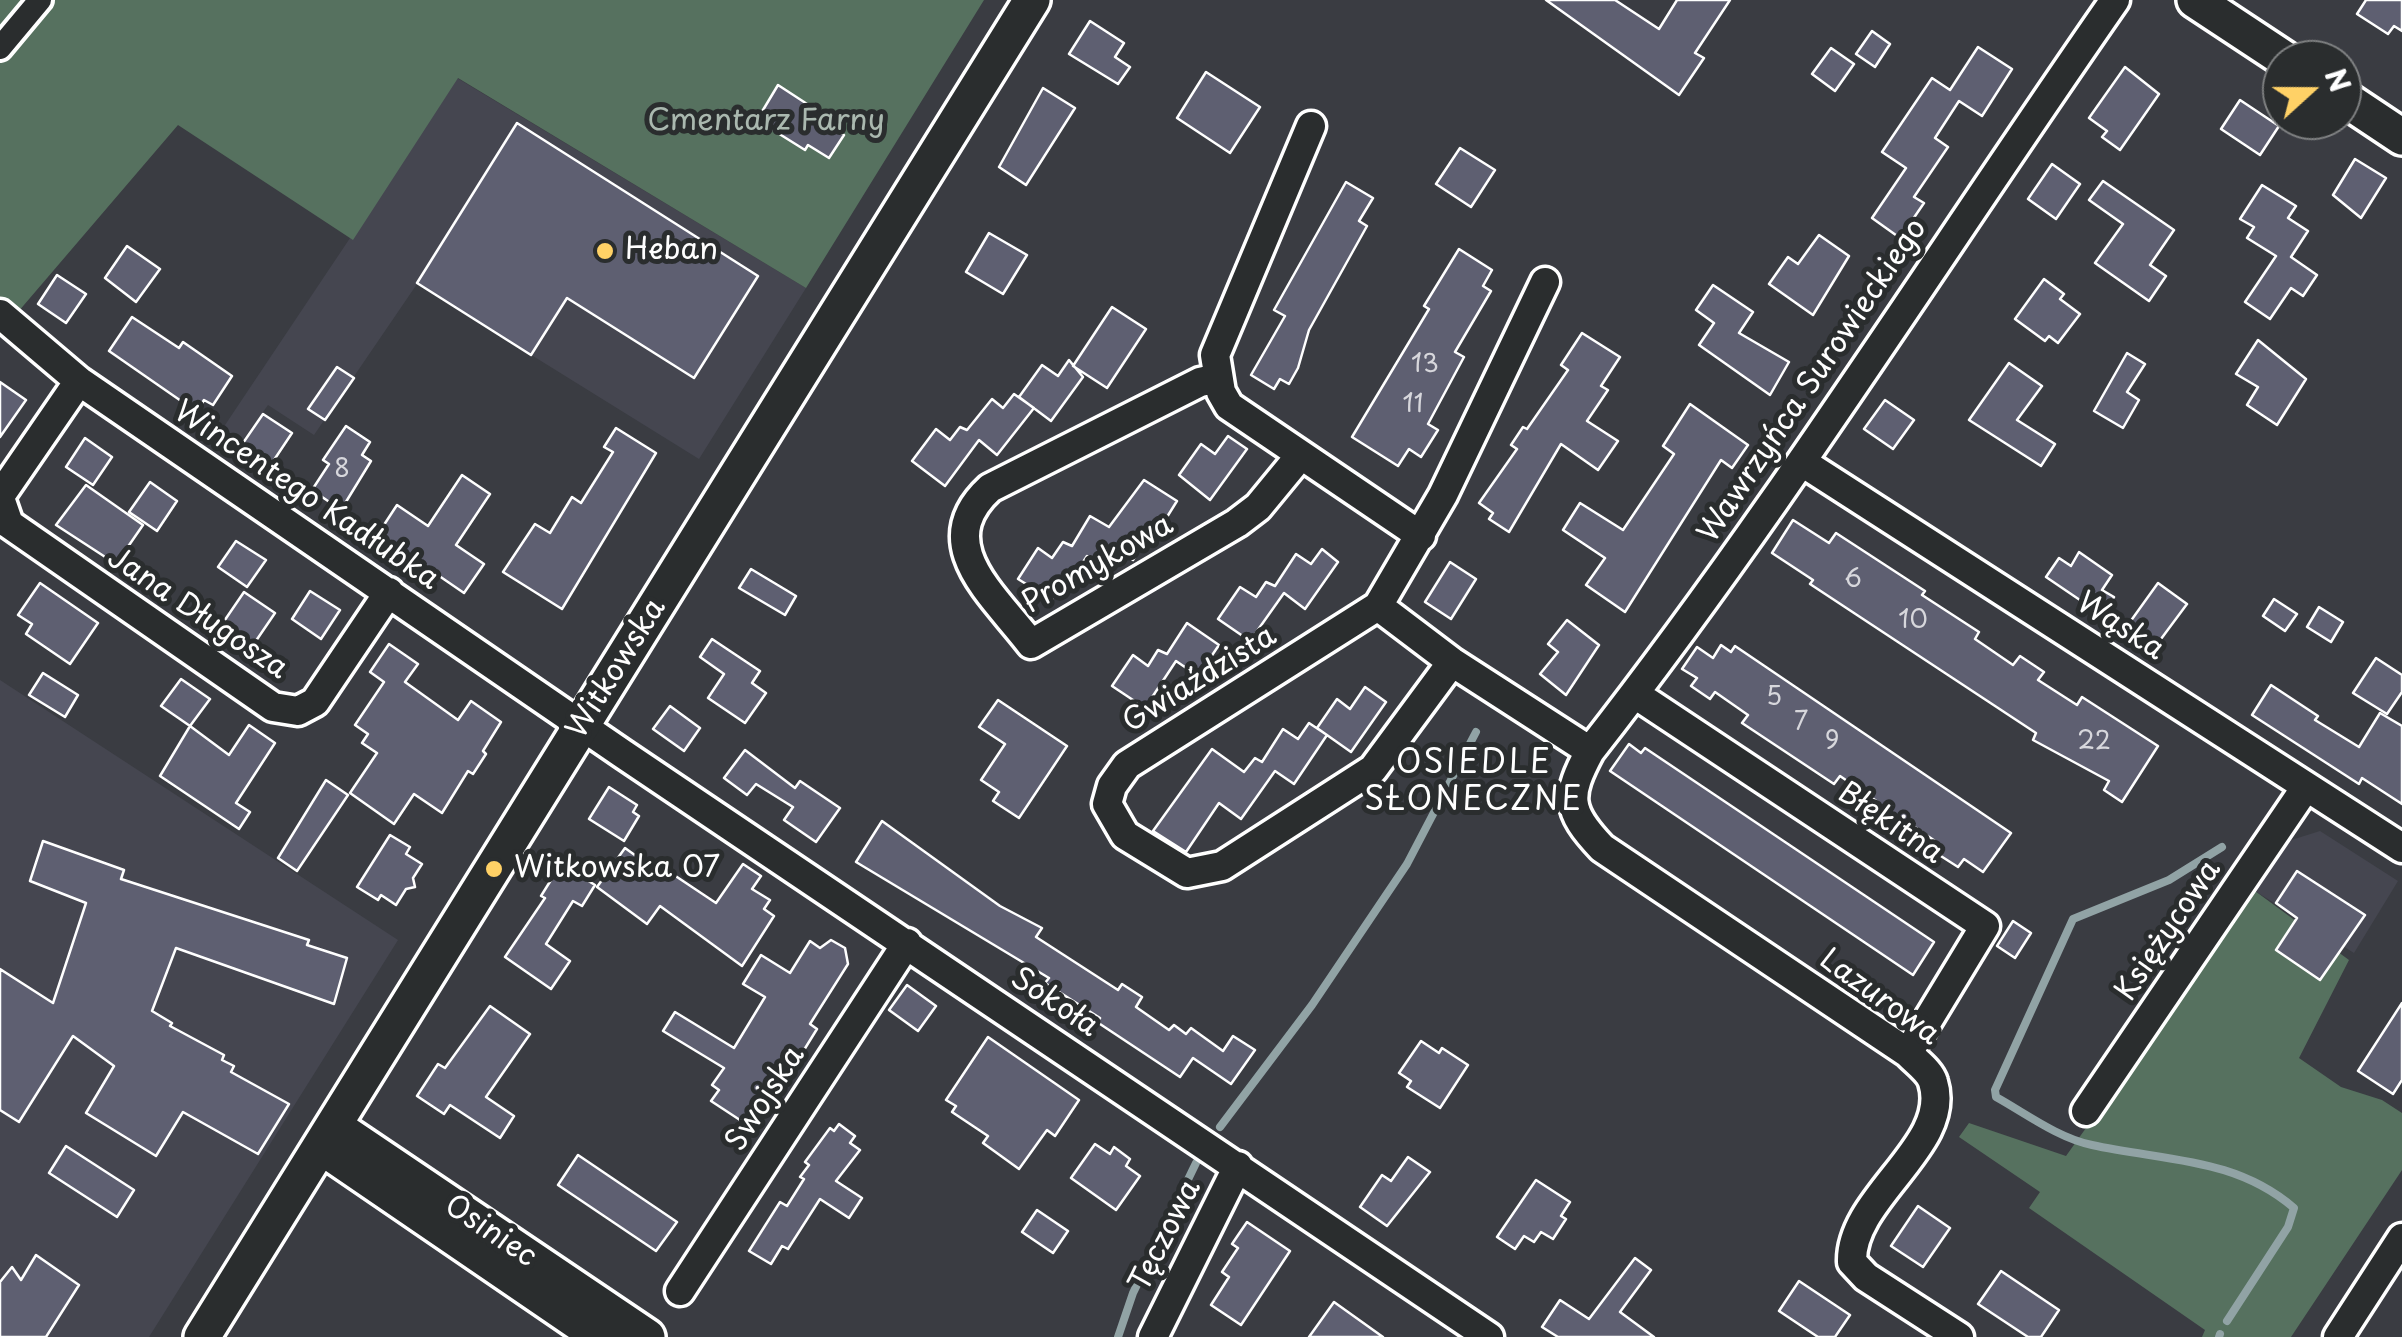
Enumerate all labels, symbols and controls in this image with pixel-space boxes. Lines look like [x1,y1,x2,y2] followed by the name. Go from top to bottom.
[2262,40,2362,140] north arrow
[2315,62,2363,98] text: N
[647,104,885,140] park label: Cmentarz Farny
[1691,212,1935,550] street label: Wawrzyńca Surowieckiego
[625,233,718,269] place label: Heban
[594,240,616,262] marker: Heban
[1411,350,1439,380] house number: 13
[1403,390,1423,420] house number: 11
[166,394,446,598] street label: Wincentego Kadłubka
[334,455,350,485] house number: 8
[1016,507,1180,623] street label: Promykowa
[100,540,294,688] street label: Jana Długosza
[1844,565,1862,595] house number: 6
[2069,585,2171,669] street label: Wąska
[560,592,674,746] street label: Witkowska
[1898,606,1928,636] house number: 10
[1117,619,1283,741] street label: Gwiaździsta
[1766,683,1782,713] house number: 5
[1794,708,1808,738] house number: 7
[1825,727,1839,757] house number: 9
[2077,727,2111,757] house number: 22
[1365,745,1583,820] district label: OSIEDLE SŁONECZNE
[1831,776,1949,872] street label: Błękitna
[514,851,720,887] place label: Witkowska 07
[2109,854,2229,1008] street label: Księżycowa
[483,858,505,880] marker: Witkowska 07
[1812,942,1946,1054] street label: Lazurowa
[1003,961,1105,1045] street label: Sokoła
[719,1040,813,1158] street label: Swojska
[1123,1174,1209,1298] street label: Tęczowa
[437,1188,543,1276] street label: Osiniec

